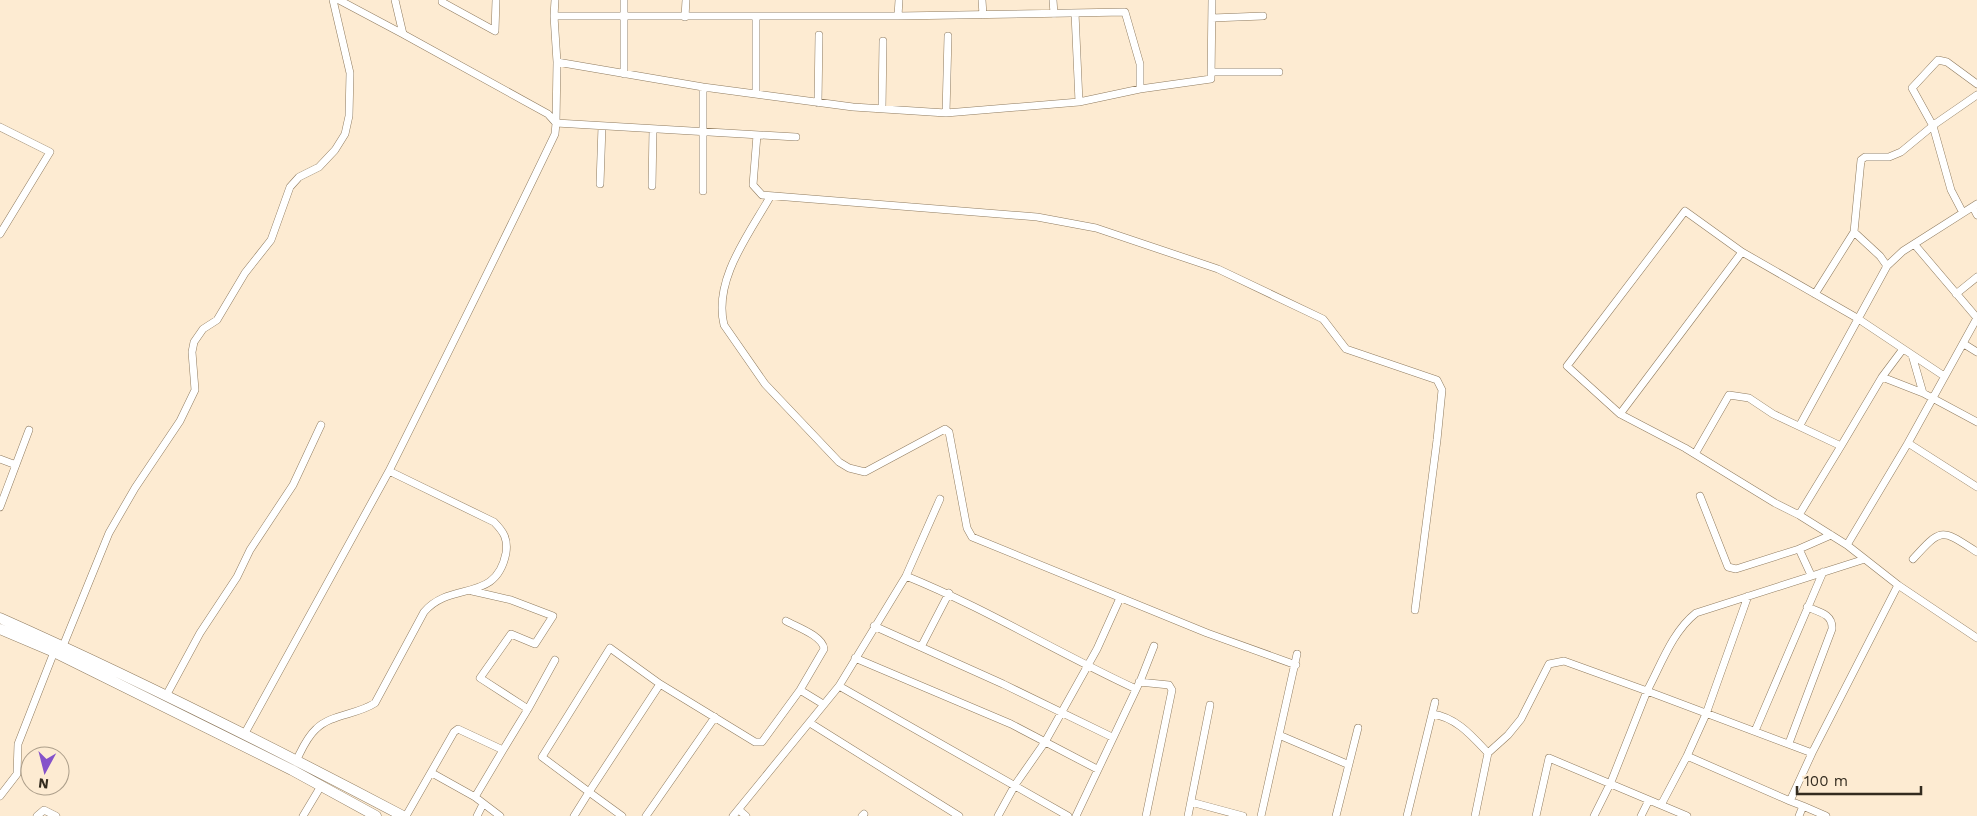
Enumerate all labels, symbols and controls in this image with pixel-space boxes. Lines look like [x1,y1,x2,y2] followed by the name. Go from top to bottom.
[20,746,70,796] north arrow
[1797,764,1921,796] scale bar
[1804,772,1848,790] text: 100 m
[37,775,50,792] text: N

